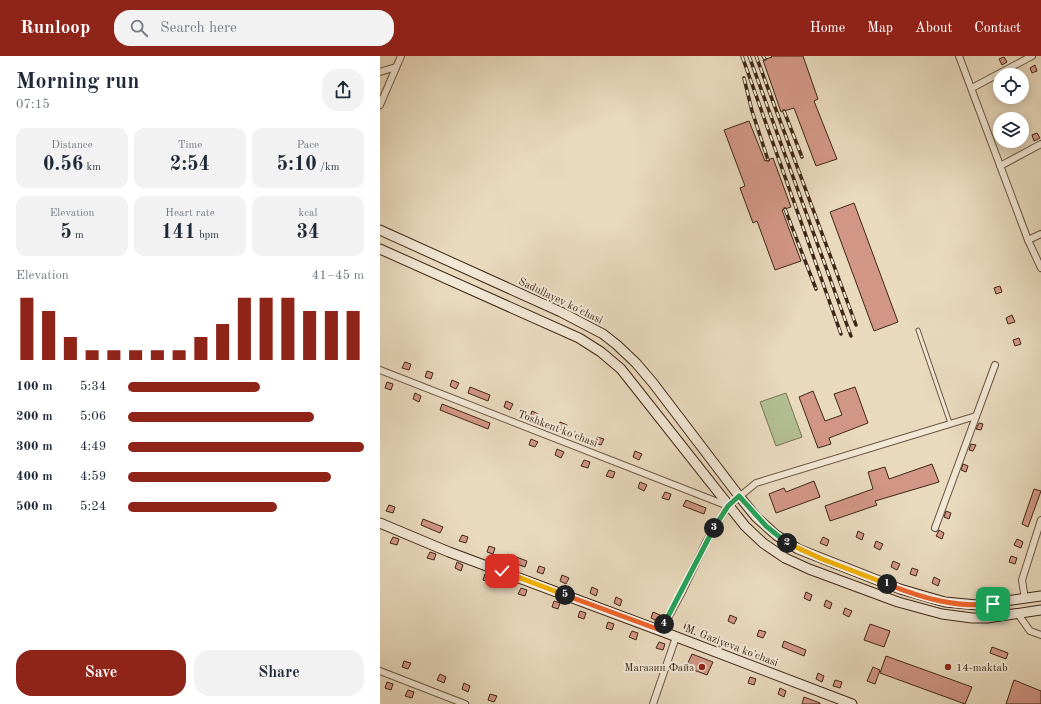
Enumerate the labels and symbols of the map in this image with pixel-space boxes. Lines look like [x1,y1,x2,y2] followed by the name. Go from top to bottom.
[517,276,604,326] street label: Sadullayev ko'chasi
[516,409,599,450] street label: Toshkent ko'chasi
[704,518,724,538] pin: 3
[777,533,797,553] pin: 2
[485,554,519,588] pin
[877,574,897,594] pin: 1
[555,585,575,605] pin: 5
[976,587,1010,621] pin
[654,614,674,634] pin: 4
[683,624,780,669] street label: M. Gaziyeva ko'chasi
[697,662,707,672] marker: Магазин Файз
[943,662,953,672] marker: 14-maktab
[624,663,694,674] place label: Магазин Файз
[956,663,1008,674] place label: 14-maktab

